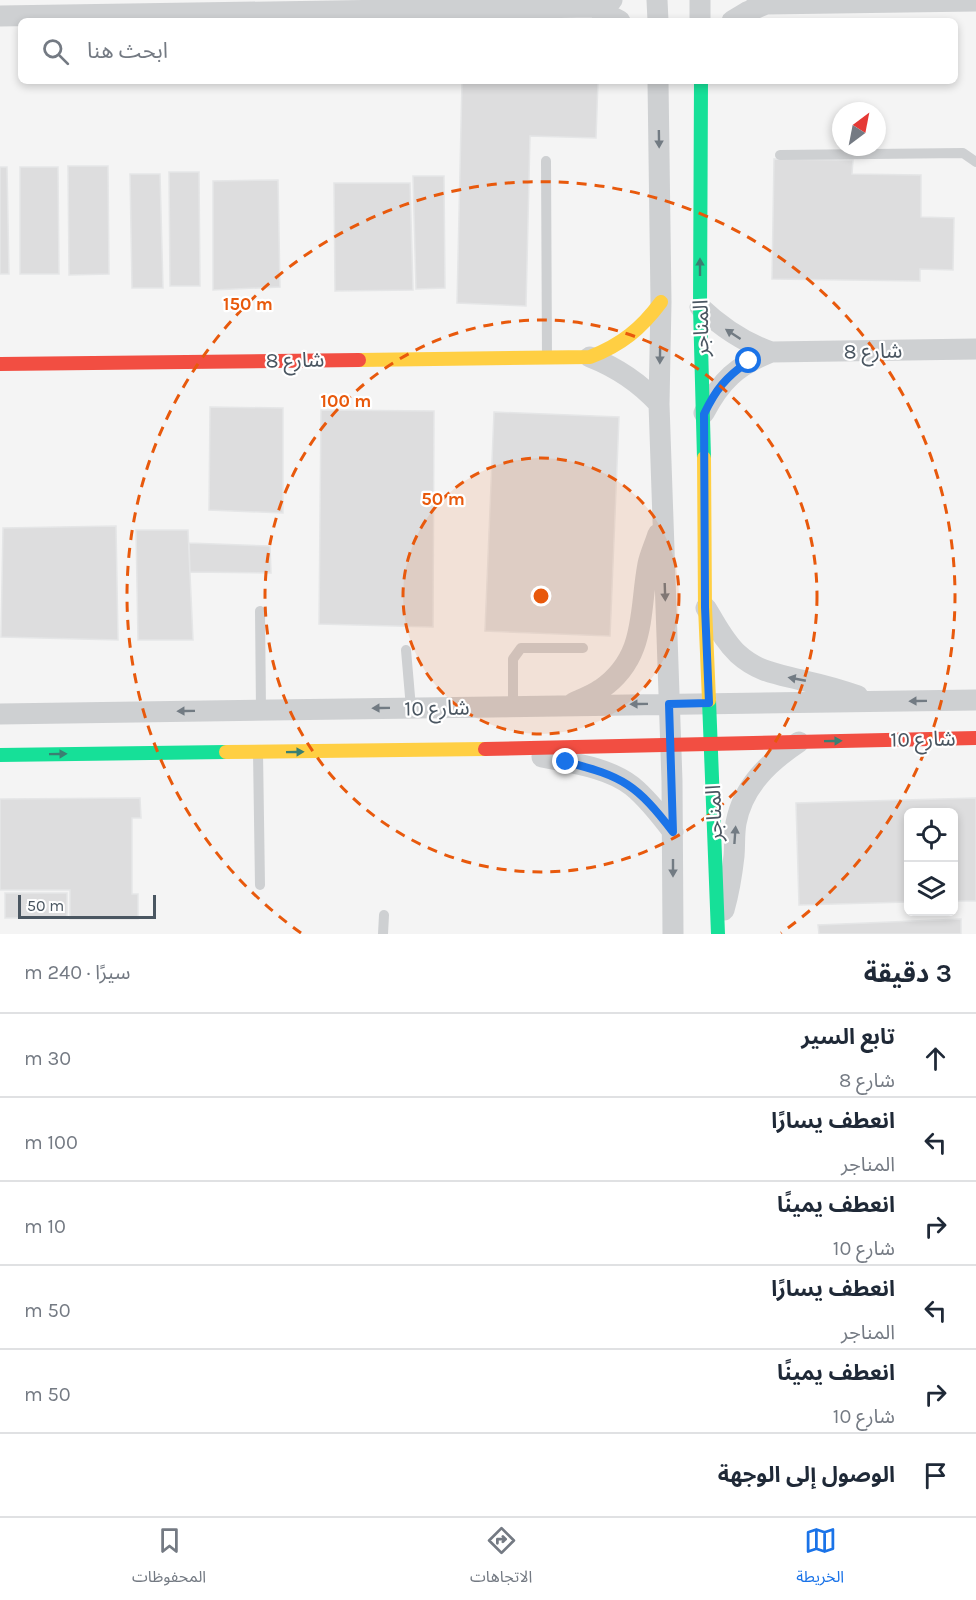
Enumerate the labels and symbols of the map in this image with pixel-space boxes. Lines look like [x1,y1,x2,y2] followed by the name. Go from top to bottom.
[832,102,886,156] north arrow
[654,130,664,149] one-way arrow
[695,257,705,276] one-way arrow
[223,293,273,315] text: 150 m
[689,299,714,358] street label: المناجر
[725,328,741,339] one-way arrow
[843,338,903,367] street label: شارع 8
[655,346,665,365] one-way arrow
[265,347,325,376] street label: شارع 8
[735,347,761,373] route start
[321,390,371,412] text: 100 m
[421,488,465,510] text: 50 m
[660,583,670,602] one-way arrow
[531,586,551,606] centre of rings
[787,674,806,683] one-way arrow
[404,695,470,724] street label: شارع 10
[908,696,927,705] one-way arrow
[629,699,648,709] one-way arrow
[371,704,390,713] one-way arrow
[176,706,195,716] one-way arrow
[890,726,956,755] street label: شارع 10
[824,736,843,746] one-way arrow
[286,747,305,757] one-way arrow
[552,748,578,774] route end
[49,749,68,759] one-way arrow
[701,784,727,843] street label: المناجر
[730,826,740,845] one-way arrow
[668,858,678,877] one-way arrow
[18,892,156,920] scale bar

